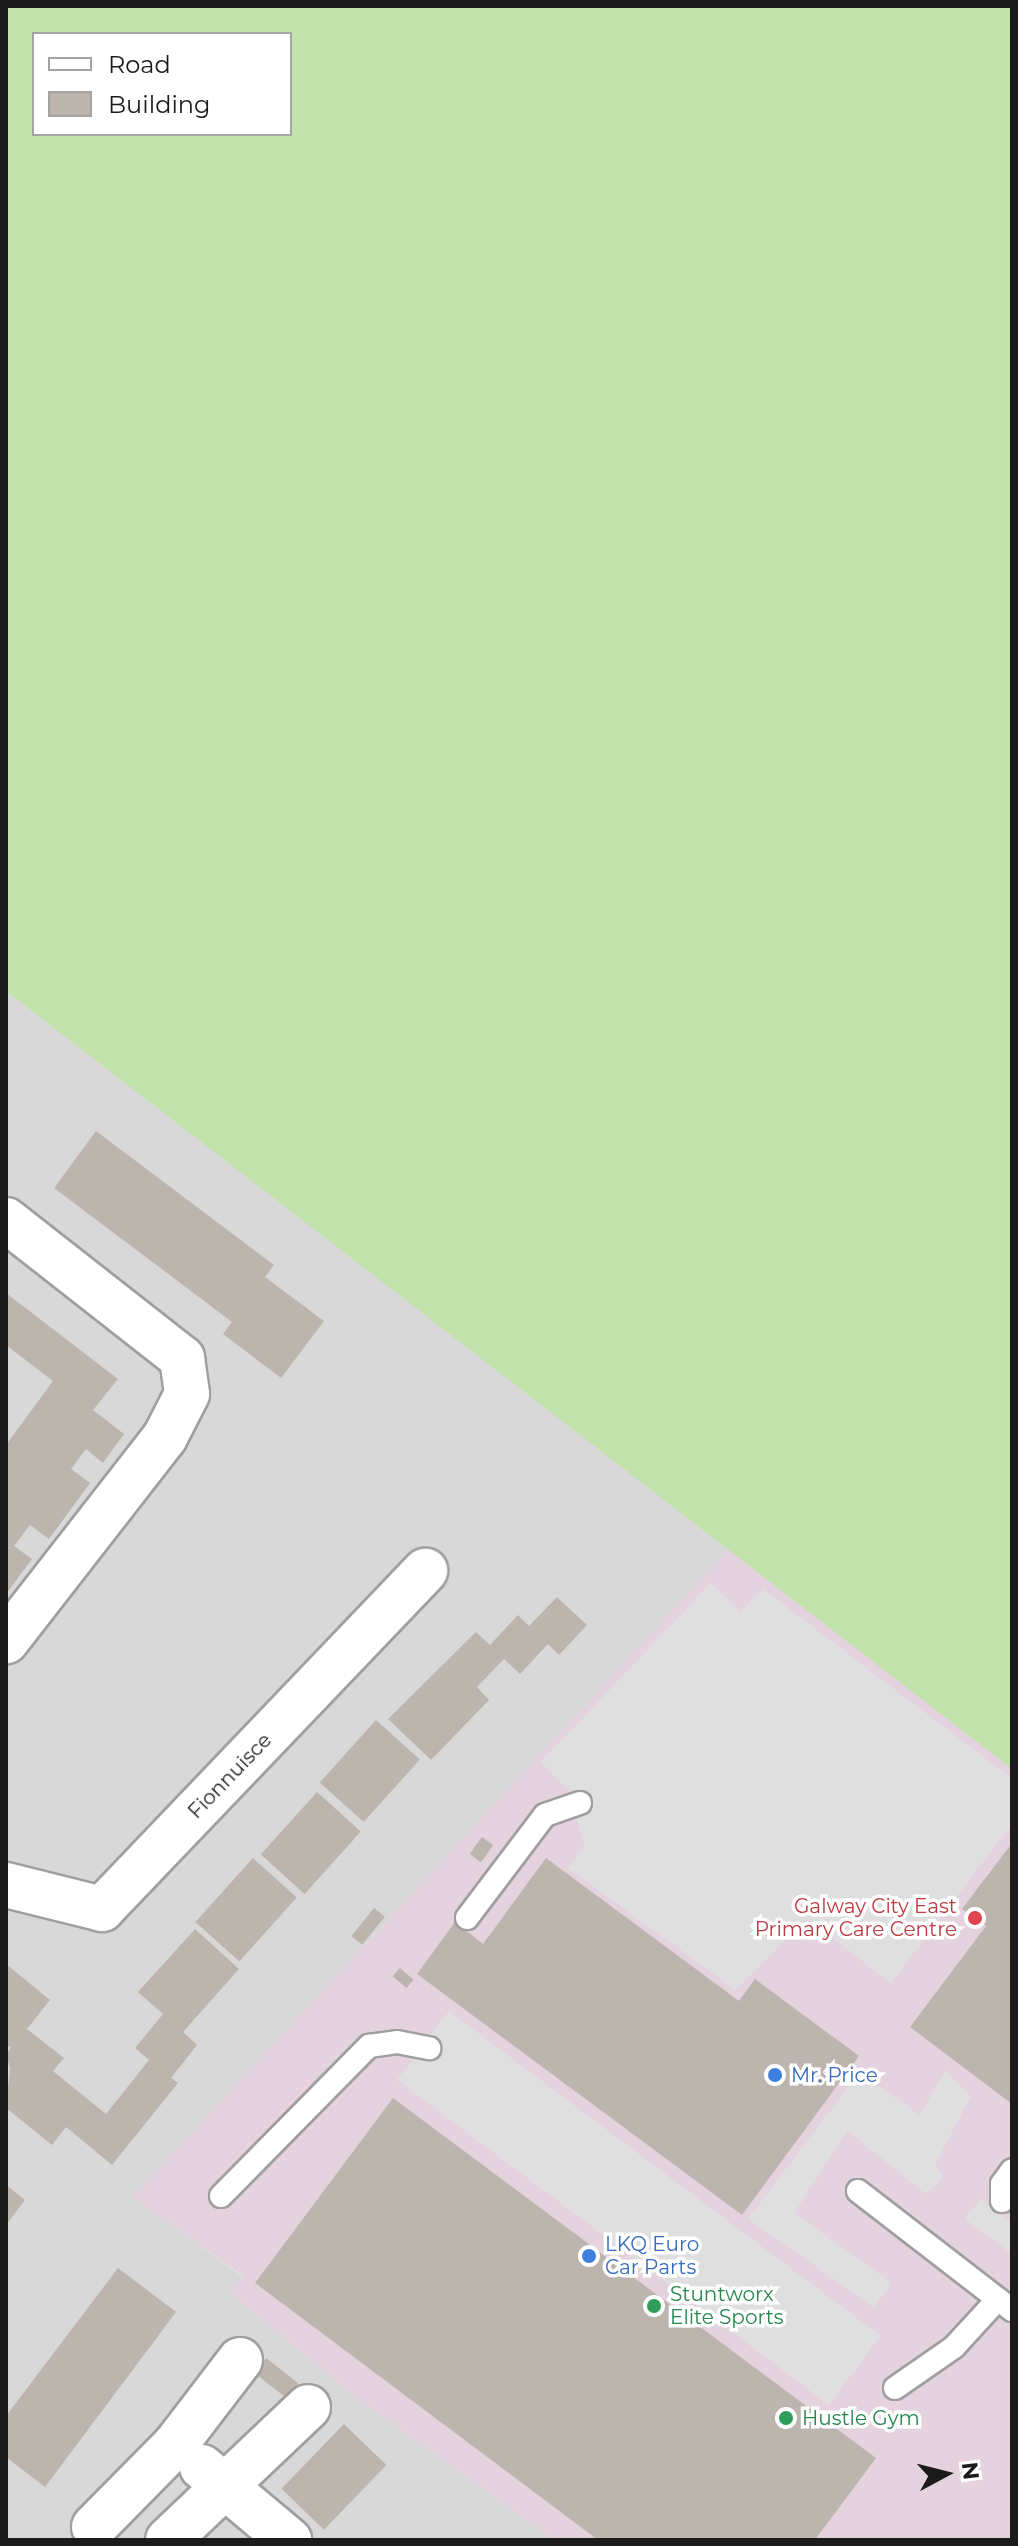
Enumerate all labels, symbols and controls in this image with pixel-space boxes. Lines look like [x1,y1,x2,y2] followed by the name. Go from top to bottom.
[32,32,292,136] legend
[108,50,171,79] text: Road
[108,90,211,119] text: Building
[183,1728,277,1824] street label: Fionnuisce
[755,1894,957,1941] place label: Galway City East Primary Care Centre
[964,1907,986,1929] marker: Galway City East Primary Care Centre
[791,2063,878,2087] place label: Mr. Price
[766,2066,784,2084] marker: Mr. Price
[605,2232,699,2279] place label: LKQ Euro Car Parts
[580,2247,598,2265] marker: LKQ Euro Car Parts
[670,2282,784,2329] place label: Stuntworx Elite Sports
[645,2297,663,2315] marker: Stuntworx Elite Sports
[802,2406,920,2430] place label: Hustle Gym
[777,2409,795,2427] marker: Hustle Gym
[906,2434,986,2514] north arrow
[956,2461,985,2481] text: N

